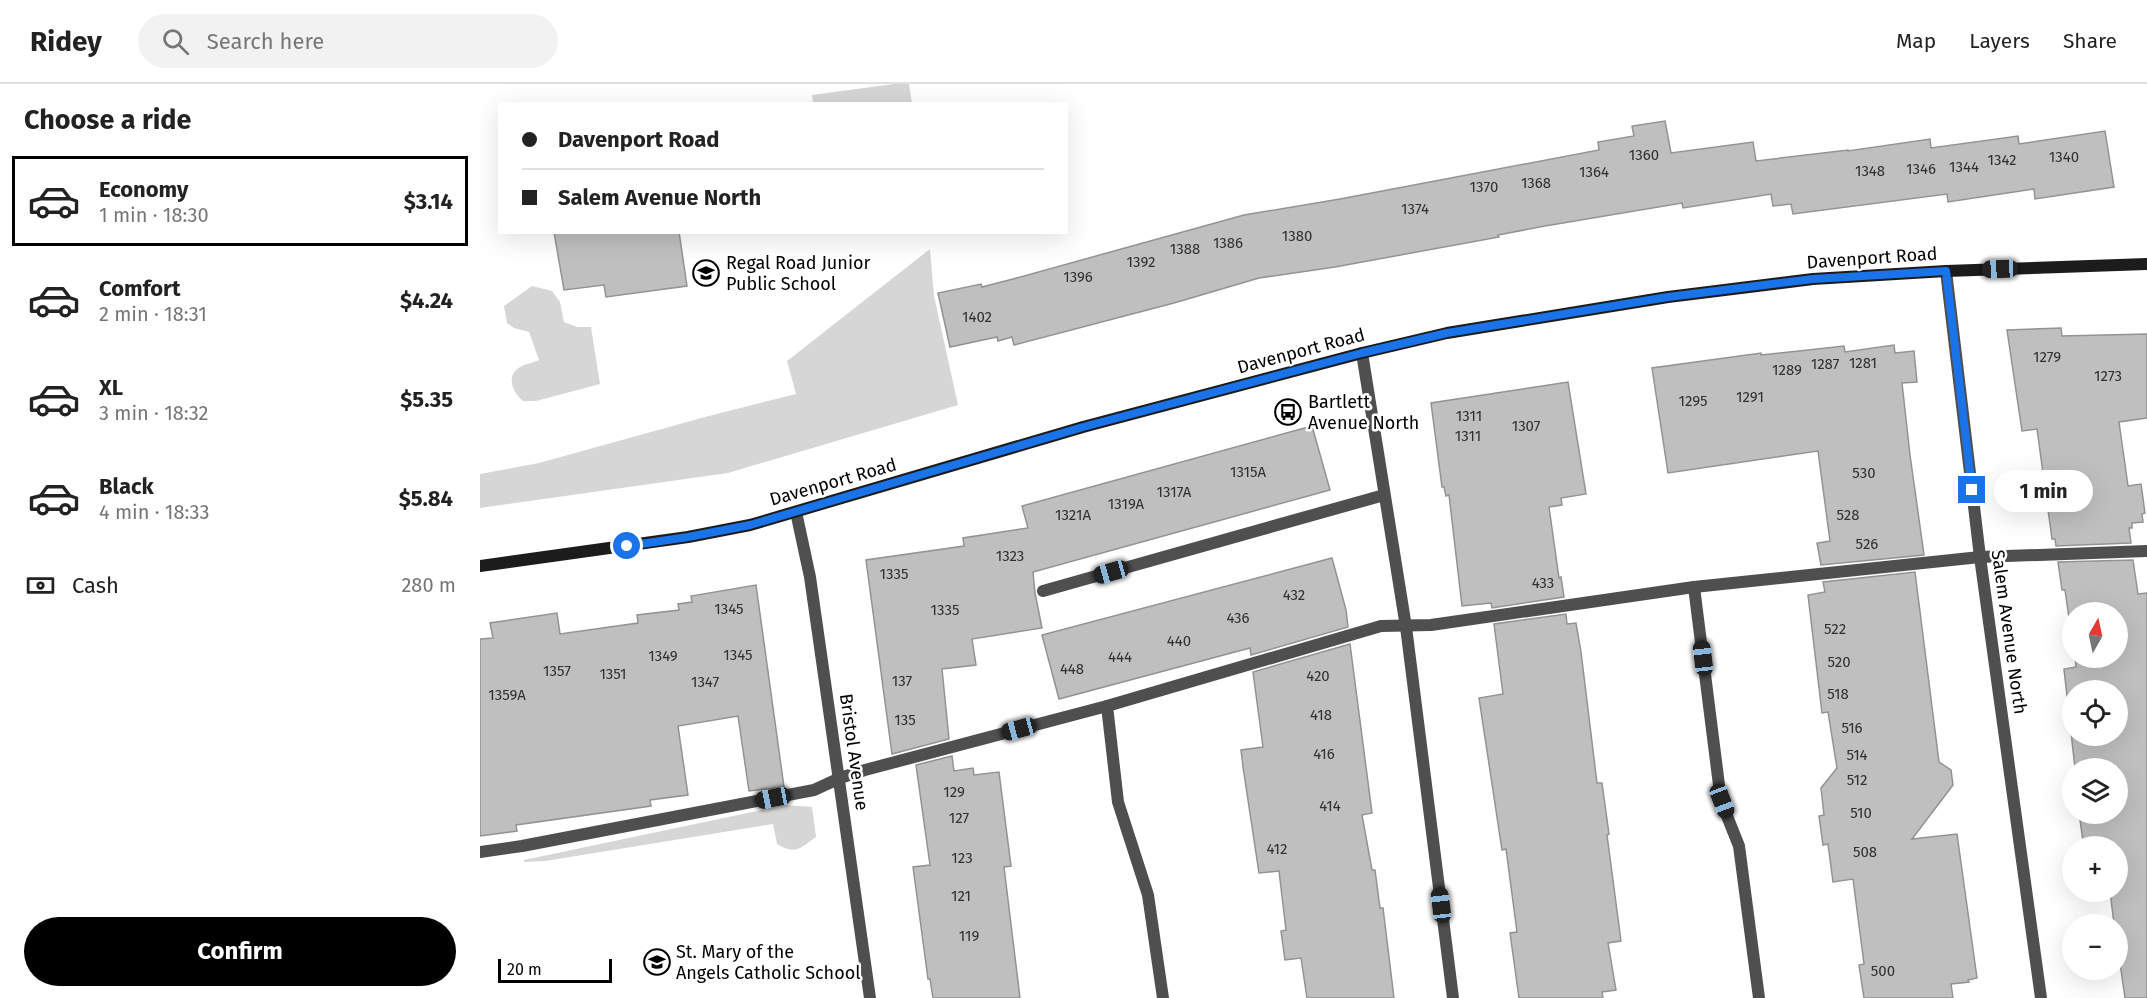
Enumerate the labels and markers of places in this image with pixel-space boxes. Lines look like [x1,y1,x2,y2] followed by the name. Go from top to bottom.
[726,252,870,295] place label: Regal Road Junior Public School
[691,258,721,288] school or university icon: Regal Road Junior Public School
[1308,391,1419,434] place label: Bartlett Avenue North
[1273,397,1303,427] bus stop icon: Bartlett Avenue North
[676,941,860,984] place label: St. Mary of the Angels Catholic School
[642,947,672,977] school or university icon: St. Mary of the Angels Catholic School

